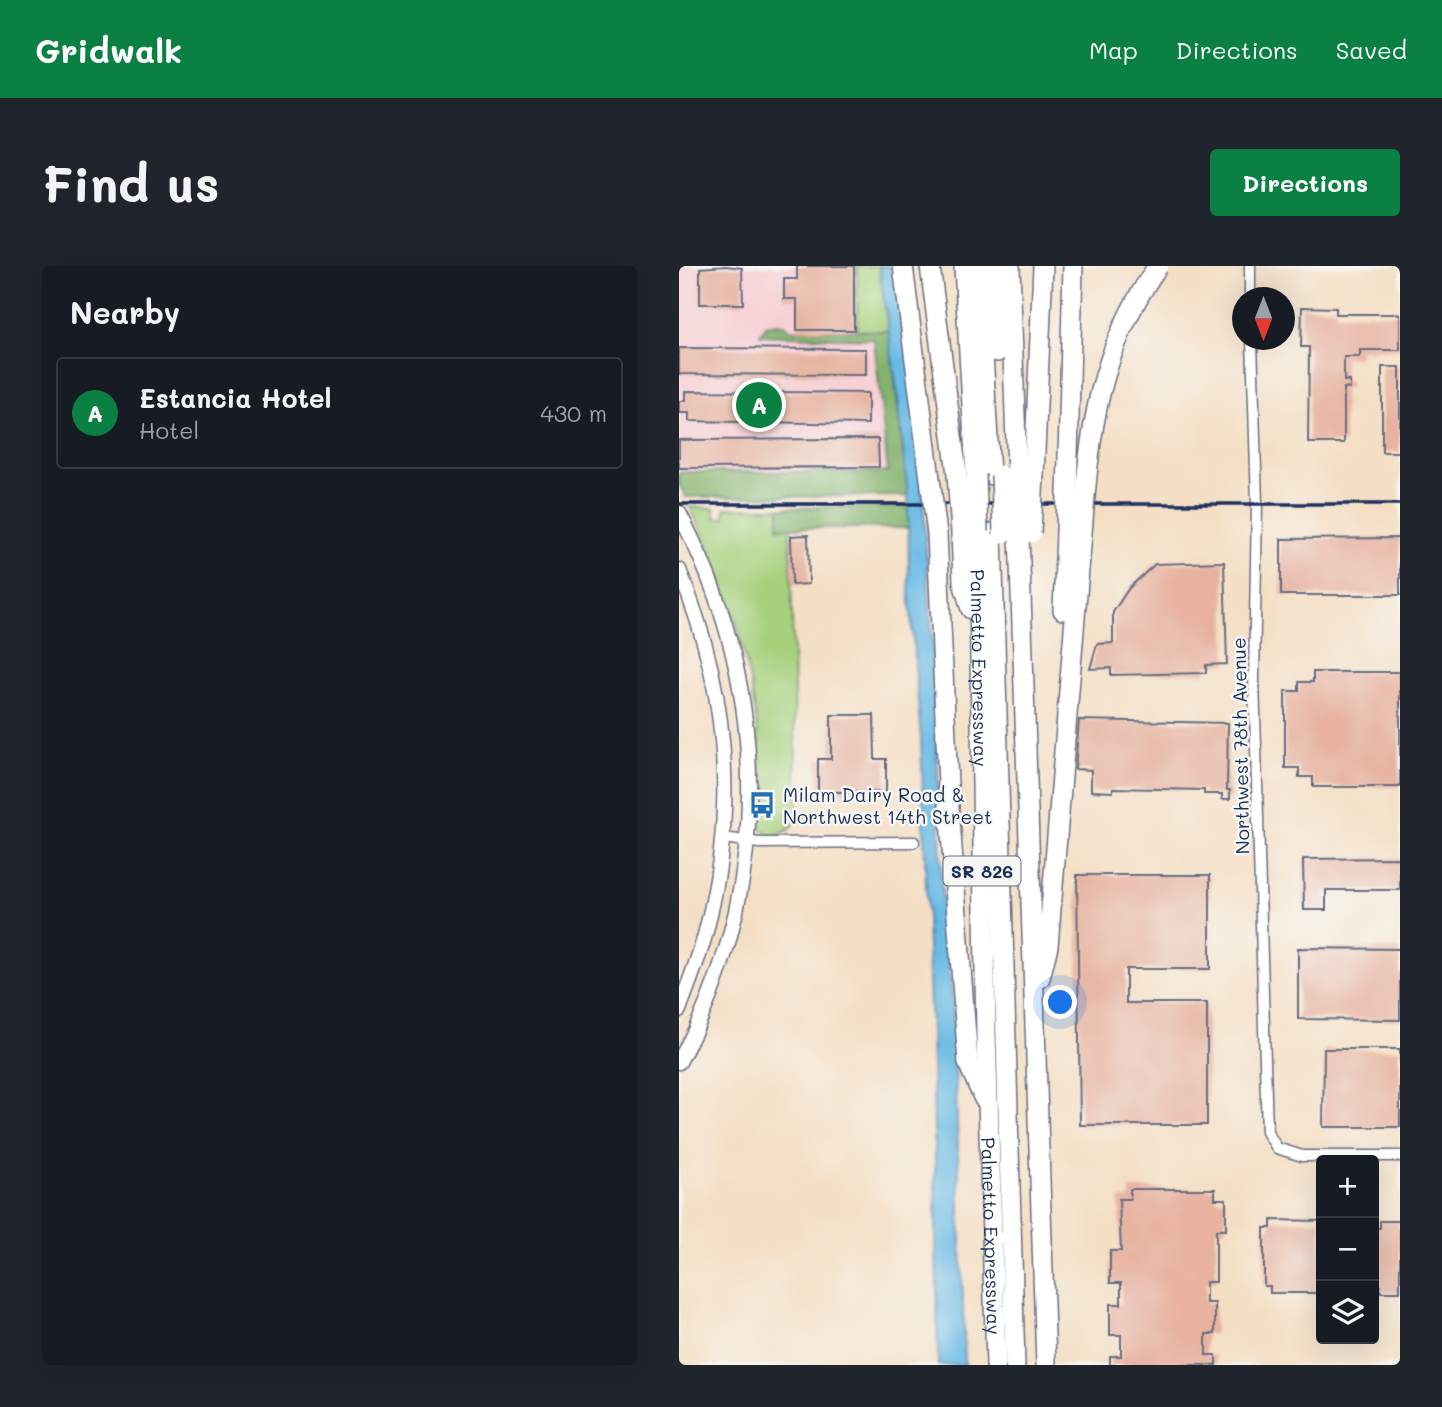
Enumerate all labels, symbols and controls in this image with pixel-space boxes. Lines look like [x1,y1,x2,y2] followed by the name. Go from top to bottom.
[35,28,182,71] text: Gridwalk
[1089,34,1138,65] text: Map
[1176,34,1298,65] text: Directions
[1336,34,1407,65] text: Saved
[1210,149,1400,216] button: Directions
[42,151,220,214] text: Find us
[1232,287,1295,350] north arrow
[70,292,180,332] text: Nearby
[736,379,782,431] pin: A
[139,381,332,415] text: Estancia Hotel
[87,398,103,428] text: A
[540,398,607,428] text: 430 m
[139,415,199,445] text: Hotel
[966,569,994,767] street label: Palmetto Expressway
[1226,637,1254,855] street label: Northwest 78th Avenue
[783,782,992,829] place label: Milam Dairy Road & Northwest 14th Street
[747,790,777,820] bus stop icon: Milam Dairy Road & Northwest 14th Street
[943,856,1021,886] road number: SR 826
[1043,985,1077,1019] your location
[977,1137,1008,1335] street label: Palmetto Expressway
[1316,1155,1379,1344] map controls
[1316,1155,1379,1218] button: +
[1316,1218,1379,1281] button: −
[1316,1281,1379,1344] button: layers

